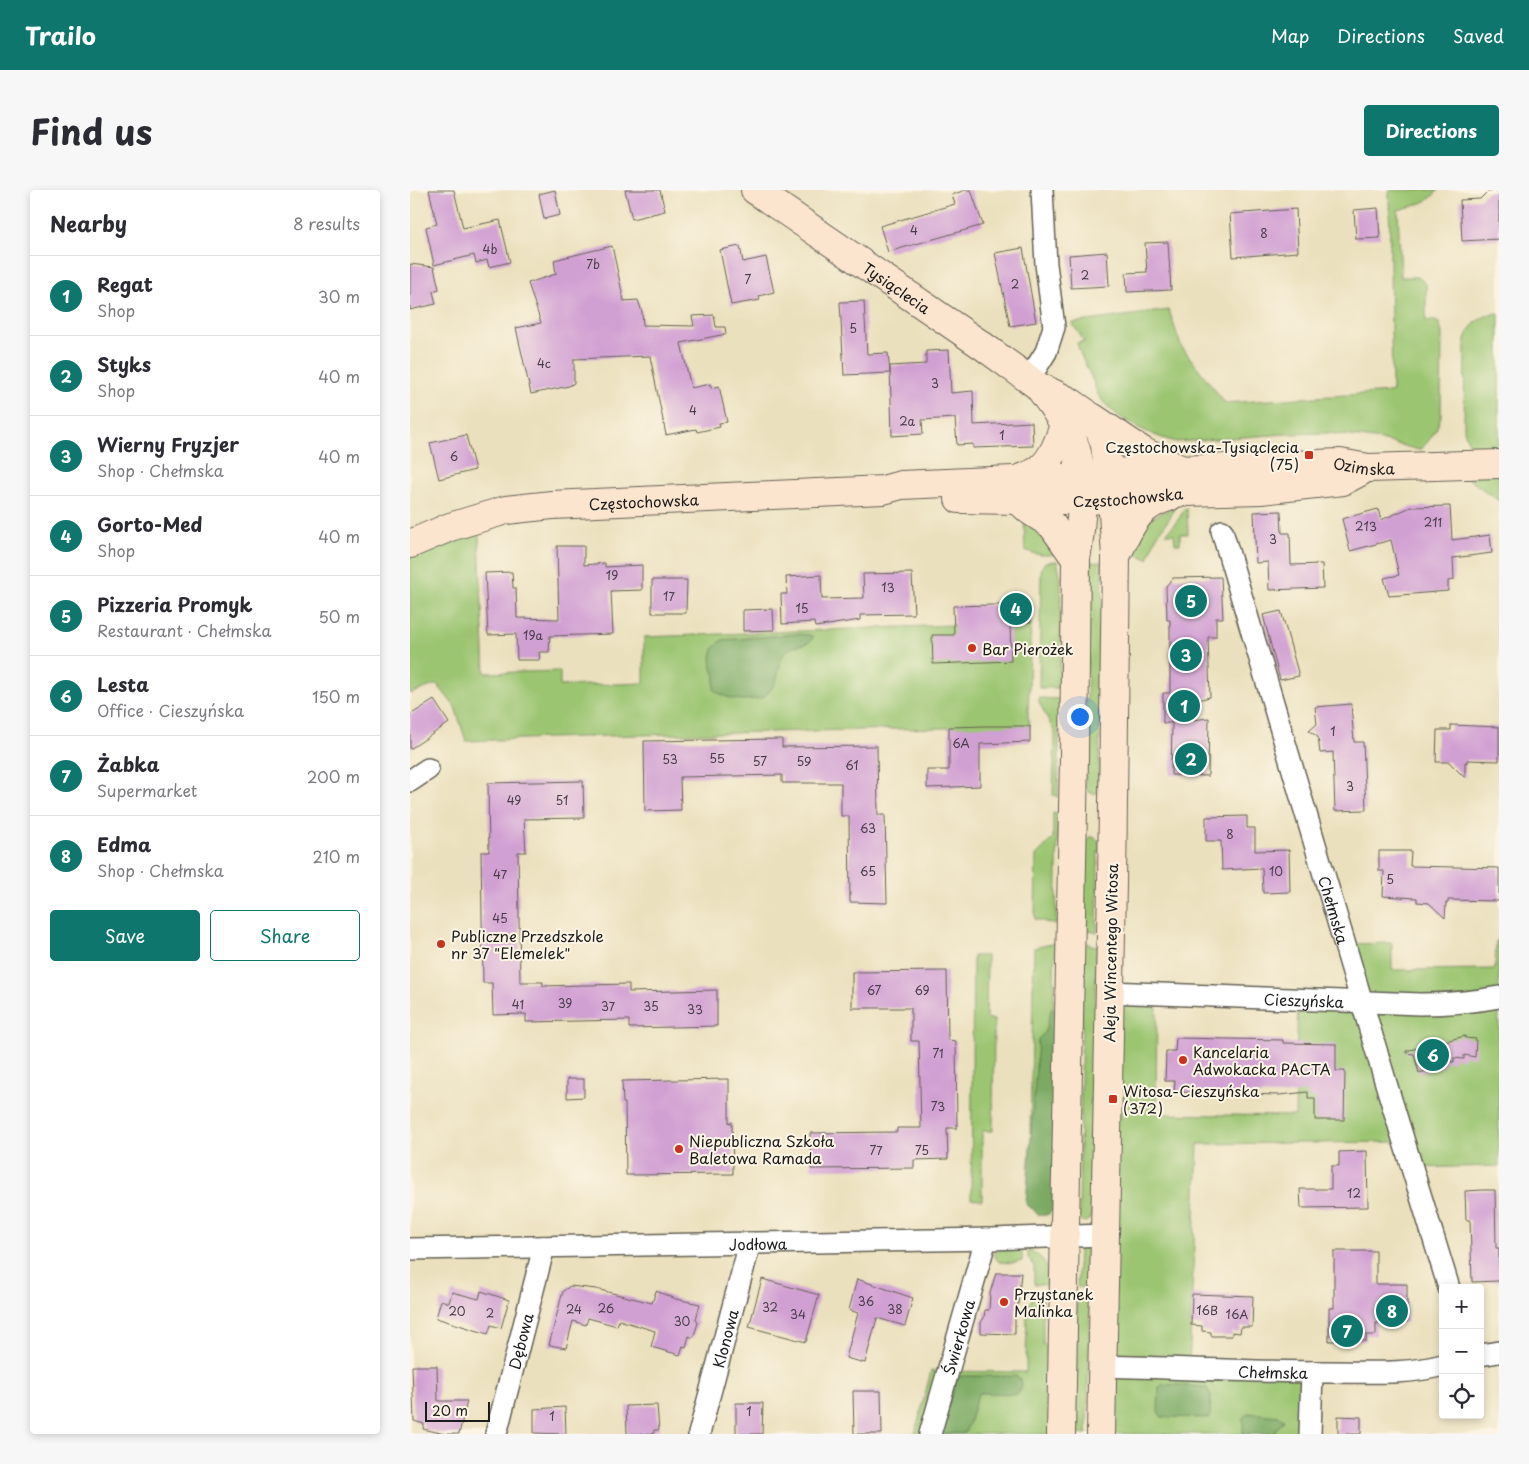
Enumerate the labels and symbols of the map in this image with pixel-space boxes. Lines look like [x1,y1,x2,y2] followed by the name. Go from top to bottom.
[910,221,918,239] house number: 4
[1260,224,1268,242] house number: 8
[483,240,498,258] house number: 4b
[586,255,600,273] house number: 7b
[858,256,936,319] street label: Tysiąclecia
[1081,266,1089,284] house number: 2
[745,270,752,288] house number: 7
[1011,275,1019,293] house number: 2
[849,319,857,337] house number: 5
[537,354,551,372] house number: 4c
[931,374,939,392] house number: 3
[689,401,697,419] house number: 4
[899,412,915,430] house number: 2a
[999,426,1005,444] house number: 1
[1105,435,1300,475] place label: Częstochowska-Tysiąclecia (75)
[450,447,458,465] house number: 6
[1303,449,1315,461] marker: Częstochowska-Tysiąclecia (75)
[1333,451,1396,480] street label: Ozimska
[1073,481,1185,512] street label: Częstochowska
[588,487,700,515] street label: Częstochowska
[1424,513,1442,531] house number: 211
[1355,517,1377,535] house number: 213
[1269,530,1277,548] house number: 3
[606,566,618,584] house number: 19
[881,578,895,596] house number: 13
[1175,582,1207,620] pin: 5
[663,587,675,605] house number: 17
[1000,590,1032,628] pin: 4
[795,599,809,617] house number: 15
[523,626,544,644] house number: 19a
[1170,636,1202,674] pin: 3
[982,637,1074,660] place label: Bar Pierożek
[966,642,978,654] marker: Bar Pierożek
[1168,687,1200,725] pin: 1
[1067,704,1093,730] your location
[1330,722,1336,740] house number: 1
[952,734,970,752] house number: 6A
[1175,740,1207,778] pin: 2
[709,749,725,767] house number: 55
[662,750,678,768] house number: 53
[753,752,767,770] house number: 57
[797,752,811,770] house number: 59
[845,756,859,774] house number: 61
[1346,777,1354,795] house number: 3
[507,791,521,809] house number: 49
[556,791,568,809] house number: 51
[860,819,876,837] house number: 63
[1226,825,1234,843] house number: 8
[860,862,876,880] house number: 65
[1269,862,1283,880] house number: 10
[1097,863,1123,1043] street label: Aleja Wincentego Witosa
[493,865,508,883] house number: 47
[1386,870,1394,888] house number: 5
[1313,873,1356,947] street label: Chełmska
[492,909,508,927] house number: 45
[451,924,604,964] place label: Publiczne Przedszkole nr 37 "Elemelek"
[435,938,447,950] marker: Publiczne Przedszkole nr 37 "Elemelek"
[867,981,882,999] house number: 67
[914,981,930,999] house number: 69
[1263,986,1345,1013] street label: Cieszyńska
[558,994,572,1012] house number: 39
[512,995,524,1013] house number: 41
[601,997,616,1015] house number: 37
[643,997,659,1015] house number: 35
[687,1000,703,1018] house number: 33
[1417,1036,1449,1074] pin: 6
[1193,1040,1331,1080] place label: Kancelaria Adwokacka PACTA
[932,1044,944,1062] house number: 71
[1177,1054,1189,1066] marker: Kancelaria Adwokacka PACTA
[1123,1079,1260,1119] place label: Witosa-Cieszyńska (372)
[1107,1093,1119,1105] marker: Witosa-Cieszyńska (372)
[931,1097,945,1115] house number: 73
[689,1129,835,1169] place label: Niepubliczna Szkoła Baletowa Ramada
[869,1141,883,1159] house number: 77
[915,1141,929,1159] house number: 75
[673,1143,685,1155] marker: Niepubliczna Szkoła Baletowa Ramada
[1347,1184,1361,1202] house number: 12
[729,1231,788,1255] street label: Jodłowa
[1014,1282,1094,1322] place label: Przystanek Malinka
[858,1292,874,1310] house number: 36
[1376,1292,1408,1330] pin: 8
[936,1296,980,1377] street label: Świerkowa
[998,1296,1010,1308] marker: Przystanek Malinka
[762,1298,778,1316] house number: 32
[598,1299,614,1317] house number: 26
[566,1300,582,1318] house number: 24
[887,1300,903,1318] house number: 38
[1196,1301,1218,1319] house number: 16B
[448,1302,466,1320] house number: 20
[486,1304,494,1322] house number: 2
[790,1305,806,1323] house number: 34
[1226,1305,1248,1323] house number: 16A
[706,1306,744,1370] street label: Klonowa
[502,1310,538,1372] street label: Dębowa
[674,1312,691,1330] house number: 30
[1331,1312,1363,1350] pin: 7
[1238,1359,1309,1383] street label: Chełmska
[425,1399,490,1422] scale bar
[746,1402,752,1420] house number: 1
[549,1407,555,1425] house number: 1

